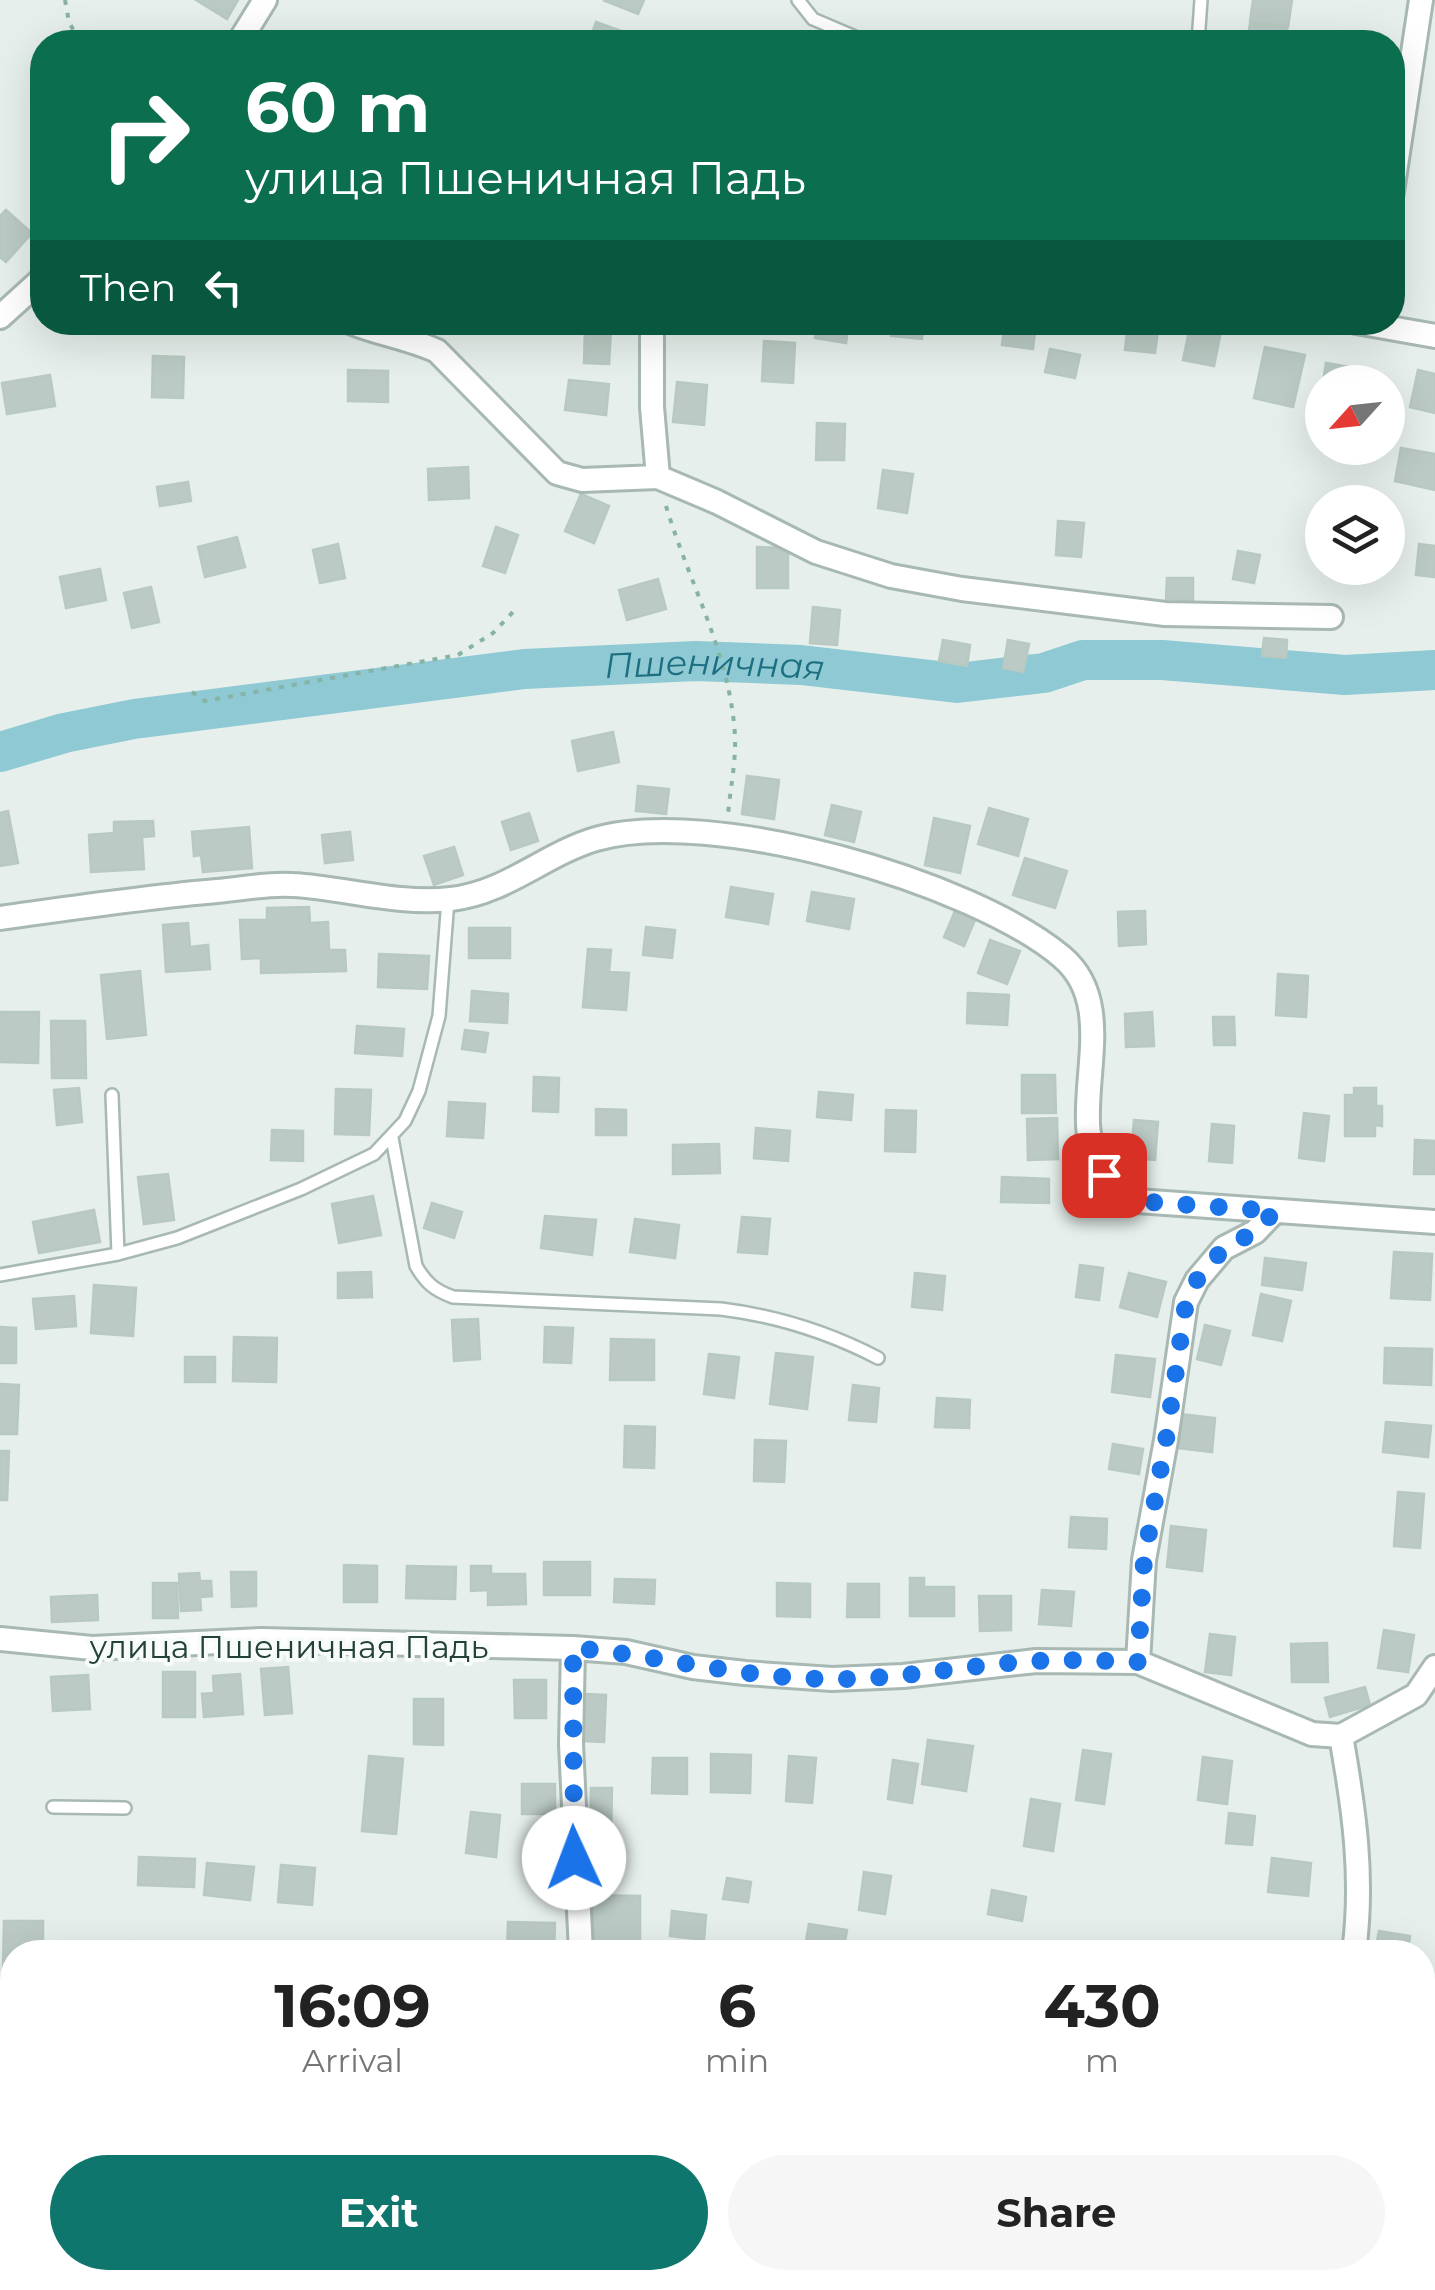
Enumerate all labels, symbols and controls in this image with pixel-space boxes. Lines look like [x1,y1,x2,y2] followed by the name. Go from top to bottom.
[245,64,430,150] text: 60 m
[80,70,210,200] icon: right
[245,150,806,205] text: улица Пшеничная Падь
[196,260,251,315] icon: left
[80,264,176,311] text: Then
[1305,365,1405,465] north arrow
[1305,365,1405,585] map controls
[1305,485,1405,585] button: layers
[603,639,827,689] water label: Пшеничная
[1062,1133,1147,1218] pin
[1077,1148,1132,1203] icon: arrive
[89,1627,488,1666] street label: улица Пшеничная Падь
[522,1806,626,1910] position arrow
[274,1969,431,2042] text: 16:09
[718,1969,756,2042] text: 6
[1043,1969,1161,2042] text: 430
[302,2041,403,2080] text: Arrival
[705,2041,769,2080] text: min
[1085,2041,1119,2080] text: m
[50,2155,708,2270] button: Exit
[728,2155,1385,2270] button: Share

